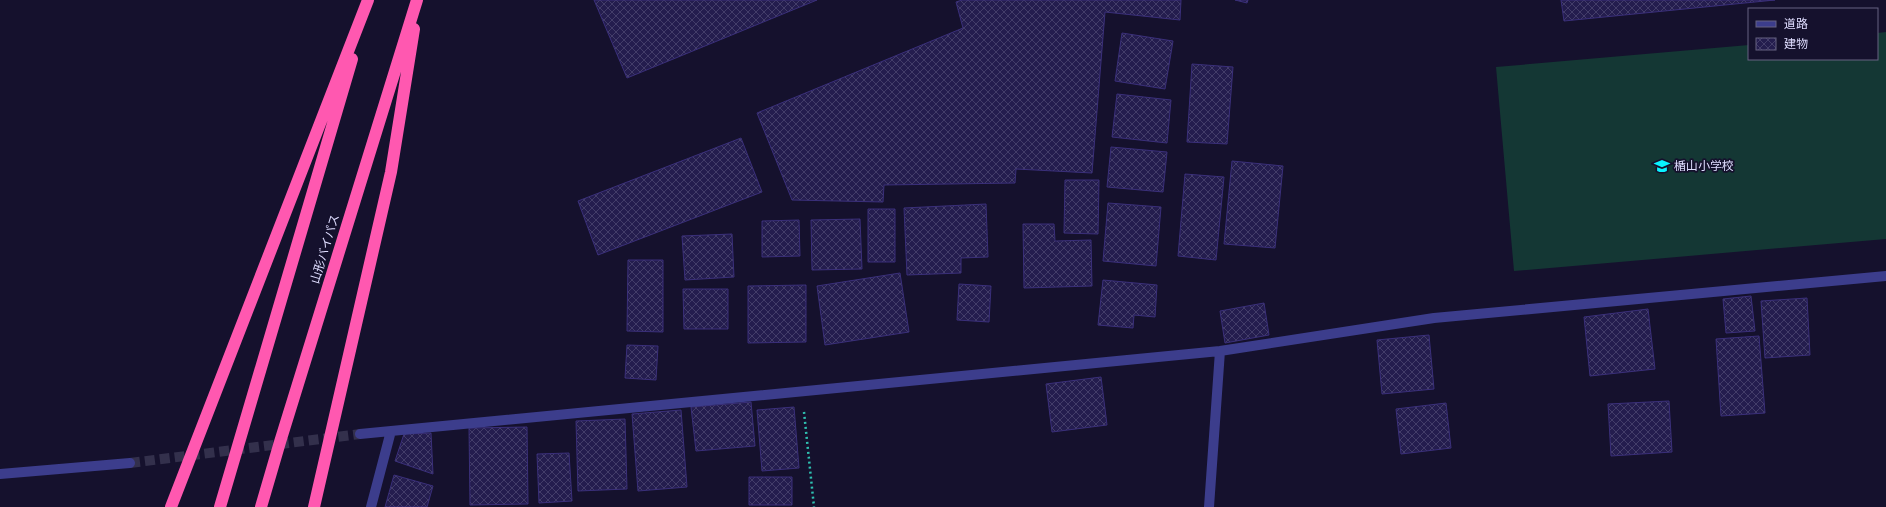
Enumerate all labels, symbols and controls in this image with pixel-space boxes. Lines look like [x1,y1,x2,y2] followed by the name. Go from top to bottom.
[1748,8,1878,60] legend
[1784,17,1808,30] text: 道路
[1784,37,1808,50] text: 建物
[1653,157,1671,175] school or university icon: 楯山小学校
[1674,159,1734,172] place label: 楯山小学校
[308,213,341,285] street label: 山形バイパス

